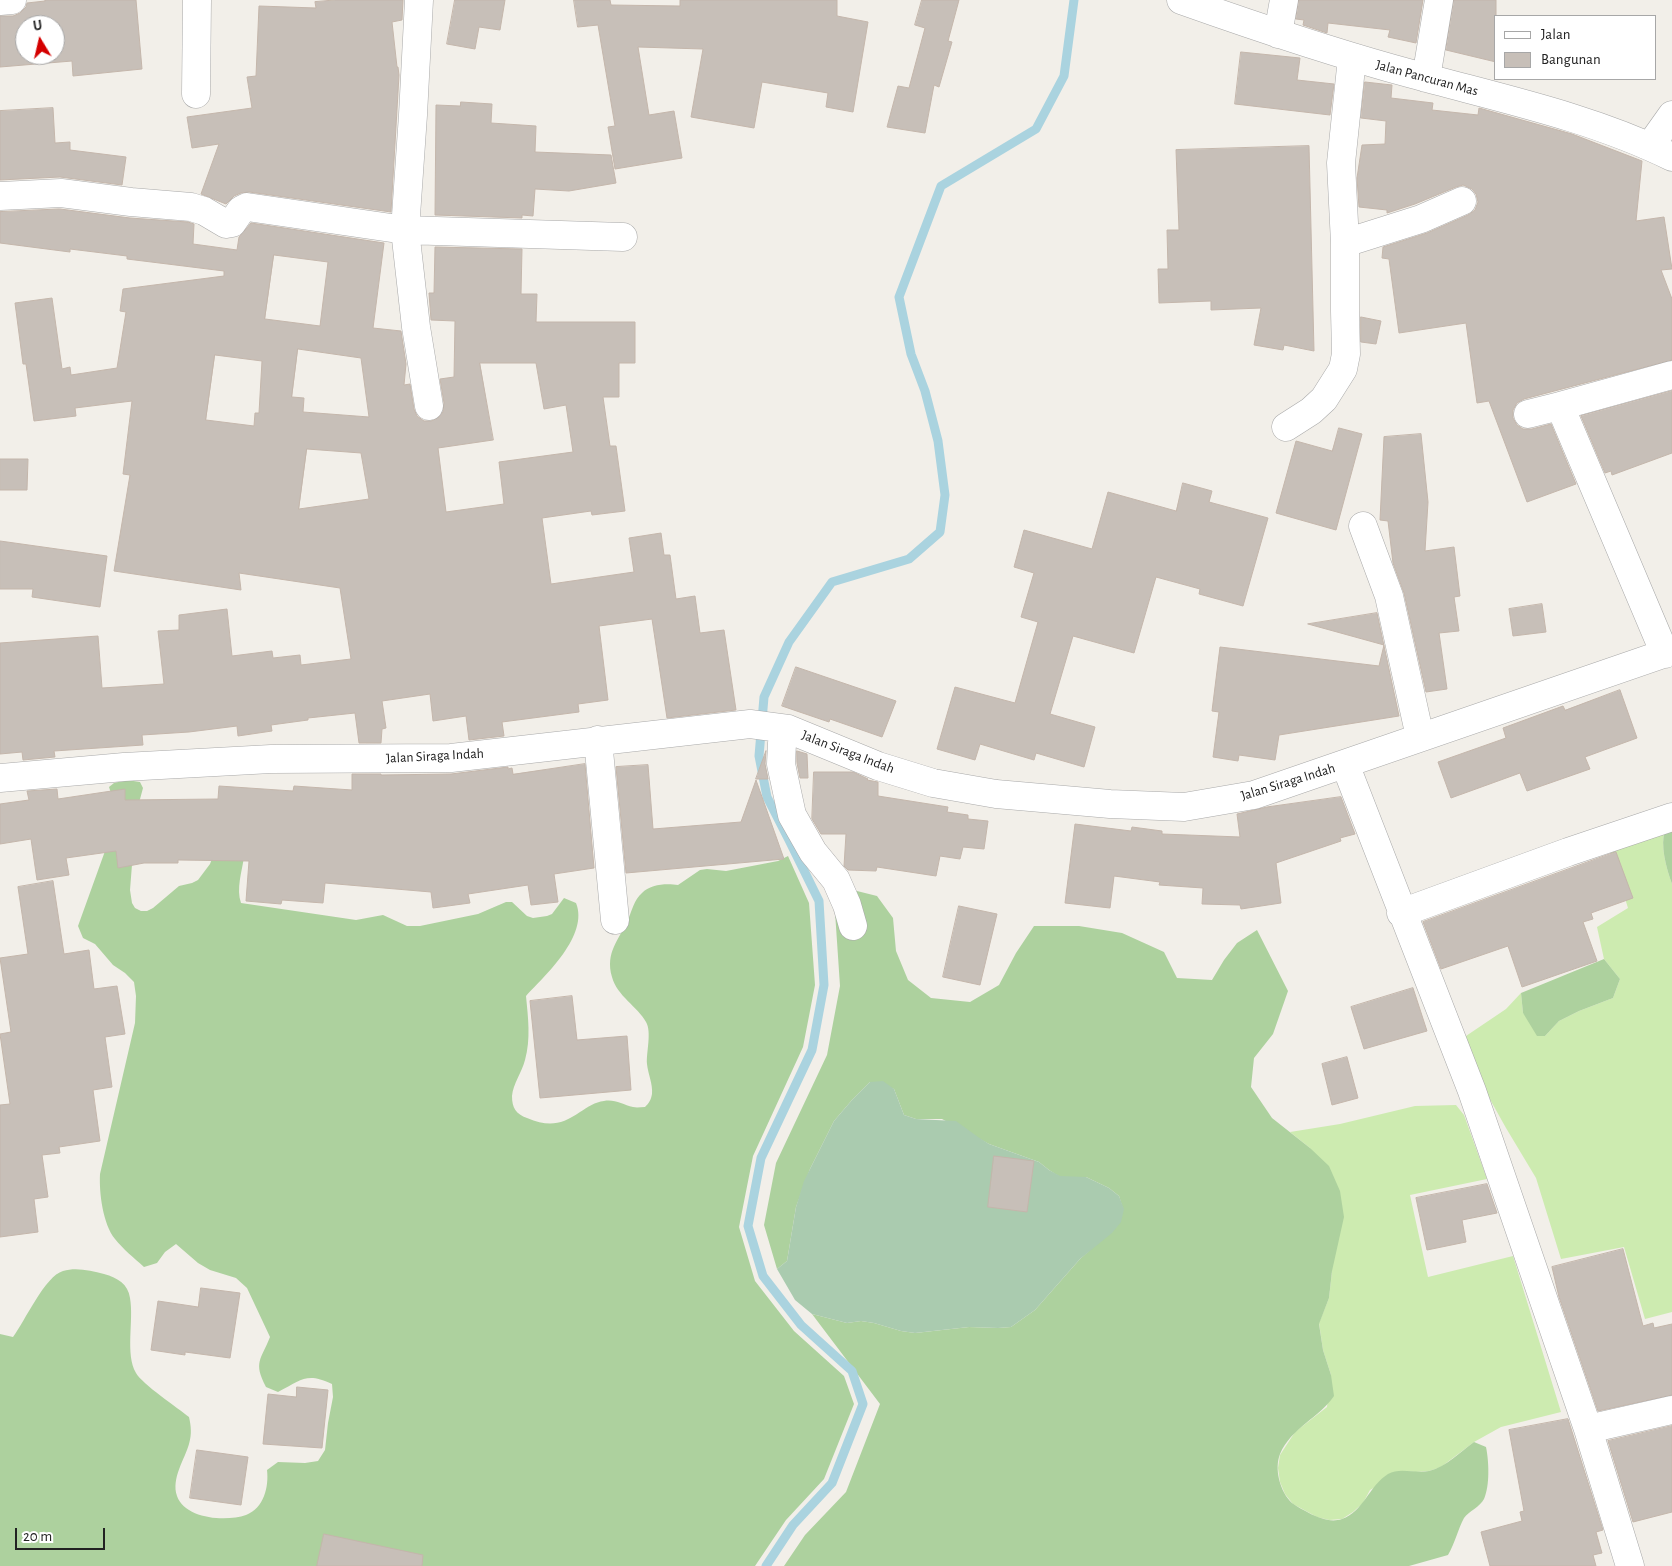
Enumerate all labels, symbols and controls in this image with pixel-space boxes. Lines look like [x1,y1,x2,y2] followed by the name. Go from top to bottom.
[15,15,65,65] north arrow
[1494,15,1657,80] legend
[32,19,43,34] text: U
[1541,27,1571,42] text: Jalan
[1541,52,1601,67] text: Bangunan
[1374,56,1480,100] street label: Jalan Pancuran Mas
[799,727,897,777] street label: Jalan Siraga Indah
[386,745,484,767] street label: Jalan Siraga Indah
[1239,760,1337,804] street label: Jalan Siraga Indah
[18,1518,108,1550] scale bar
[23,1529,52,1544] text: 20 m

